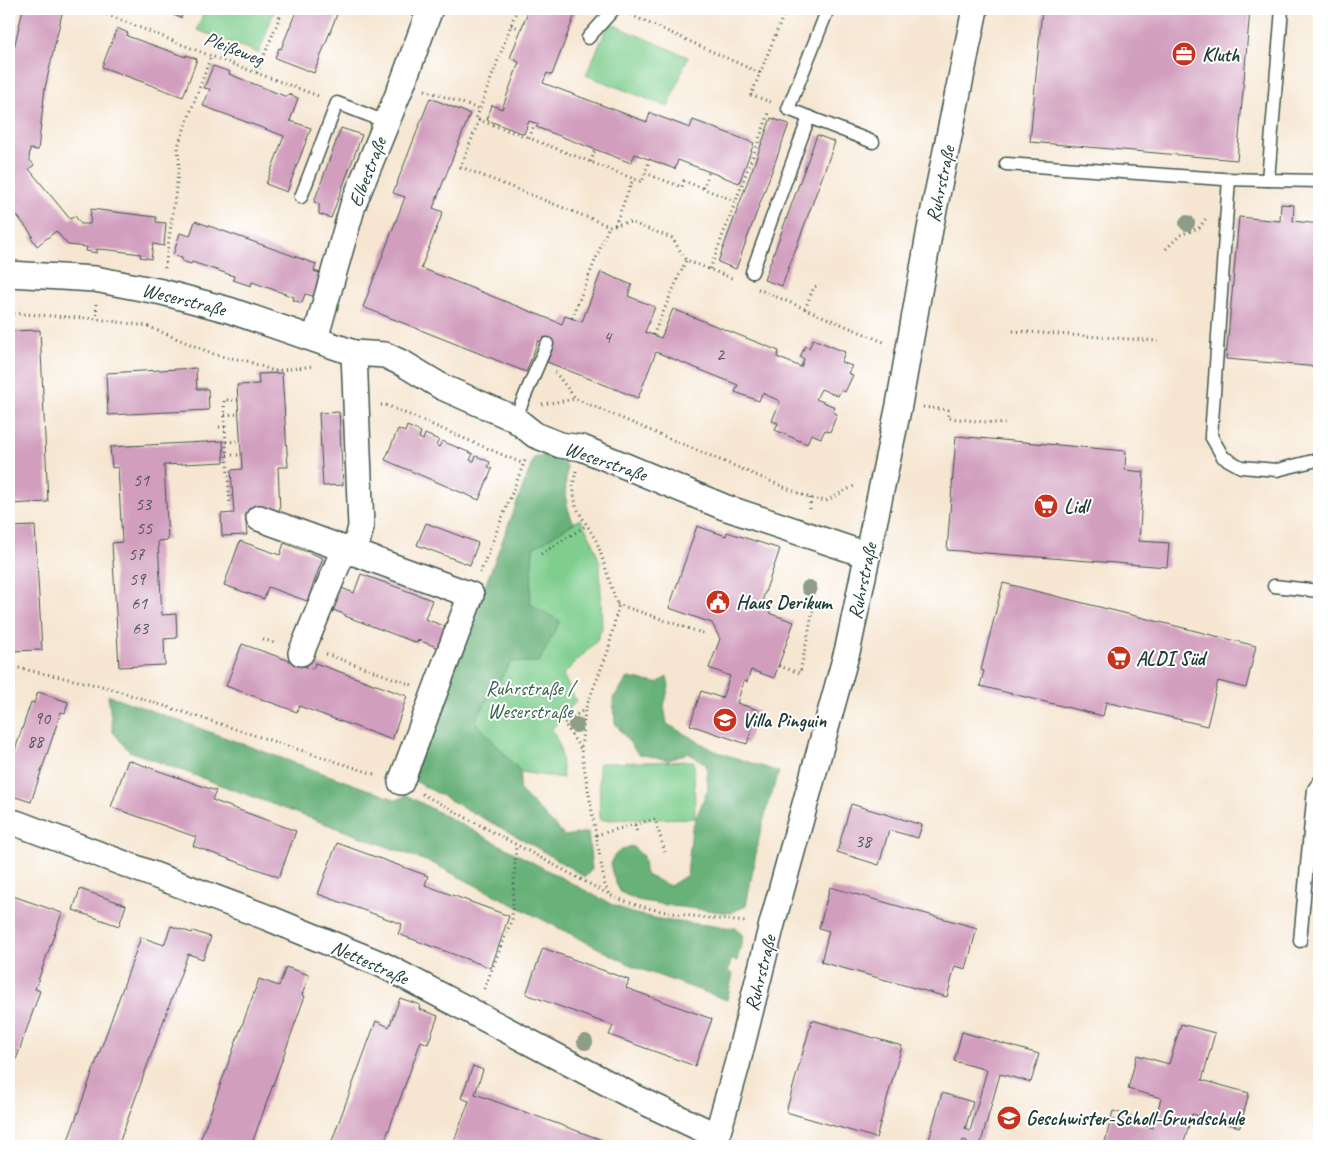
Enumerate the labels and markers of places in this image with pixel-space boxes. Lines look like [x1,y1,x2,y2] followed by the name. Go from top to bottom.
[1171,41,1197,67] office icon: Kluth
[1202,42,1240,67] place label: Kluth
[1033,493,1059,519] supermarket icon: Lidl
[1064,494,1092,519] place label: Lidl
[705,589,731,615] public building icon: Haus Derikum
[736,590,833,615] place label: Haus Derikum
[1106,645,1132,671] supermarket icon: ALDI Süd
[1136,646,1209,671] place label: ALDI Süd
[712,707,738,733] school or university icon: Villa Pinguin
[742,708,827,733] place label: Villa Pinguin
[996,1105,1022,1131] school or university icon: Geschwister-Scholl-Grundschule
[1026,1106,1245,1131] place label: Geschwister-Scholl-Grundschule

